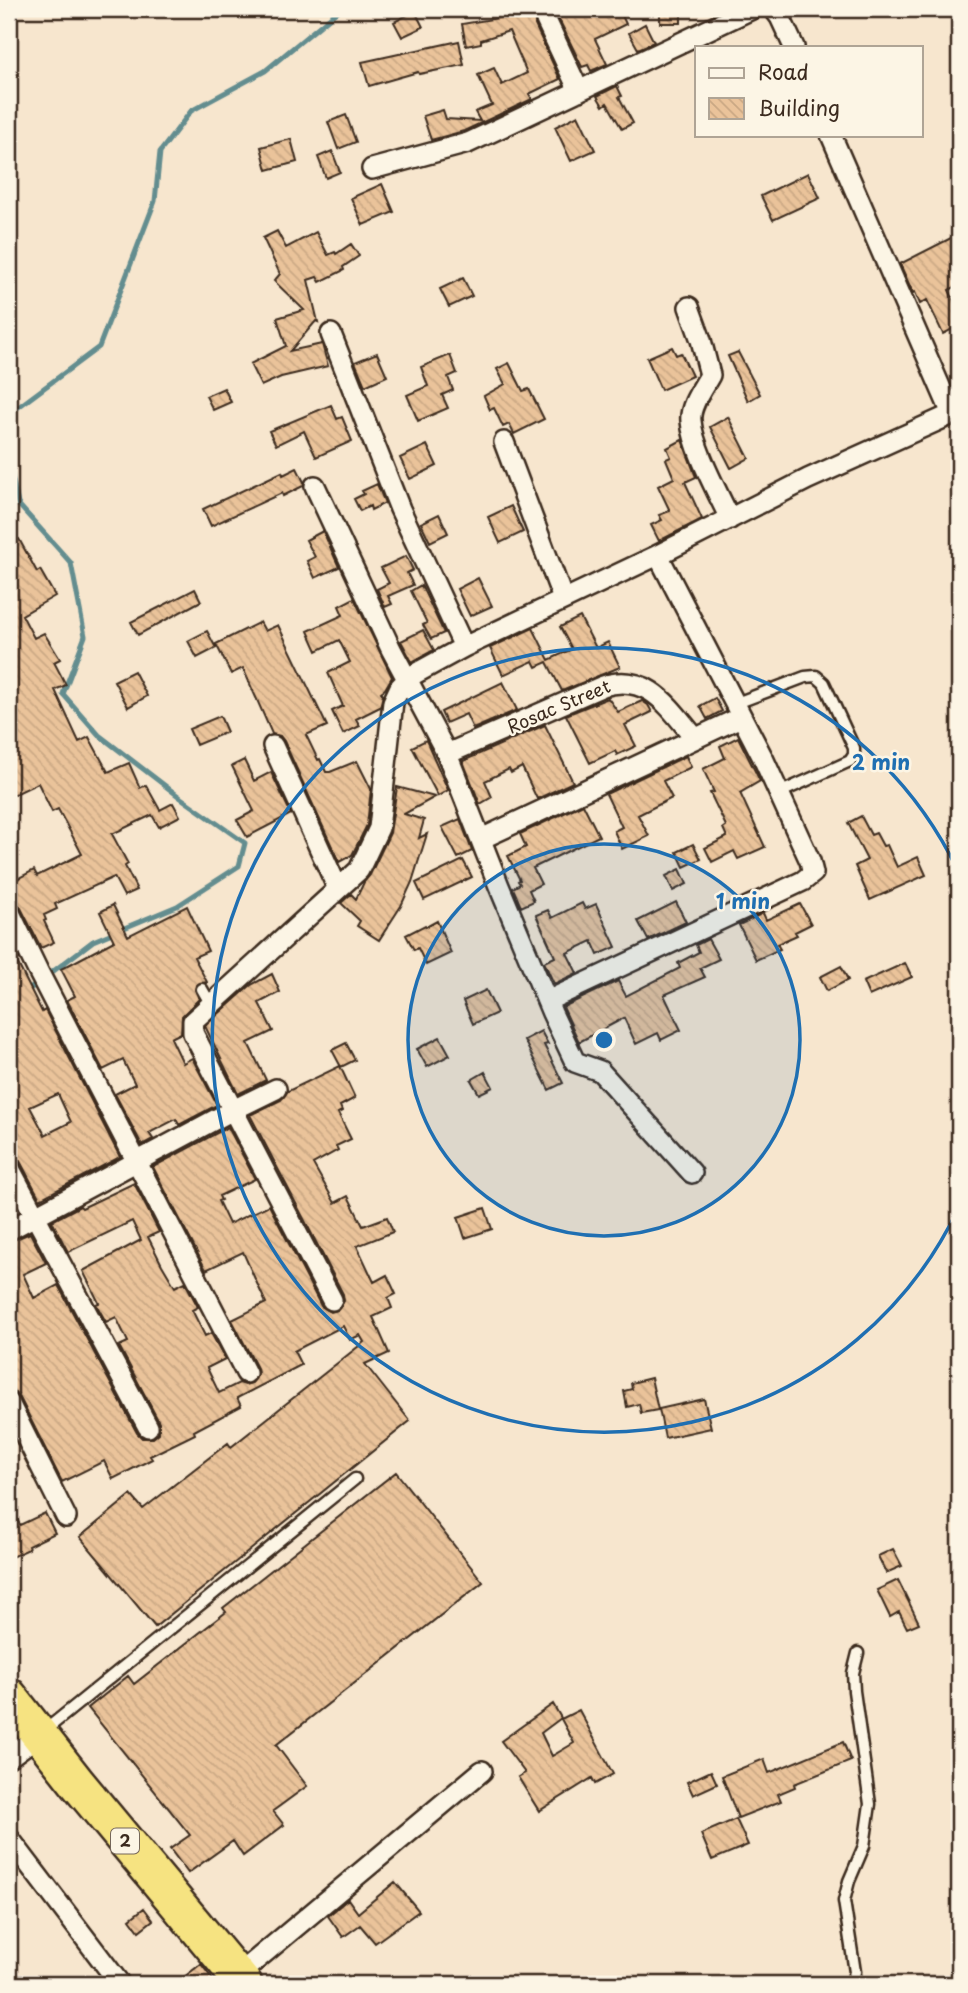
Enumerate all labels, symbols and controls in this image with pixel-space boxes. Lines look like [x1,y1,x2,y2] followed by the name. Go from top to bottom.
[695,46,922,136] legend
[758,55,809,87] text: Road
[758,91,840,123] text: Building
[503,672,614,740] street label: Rosac Street
[852,745,910,777] text: 2 min
[716,884,770,916] text: 1 min
[592,1028,616,1052] centre of rings
[111,1828,139,1854] road number: 2

